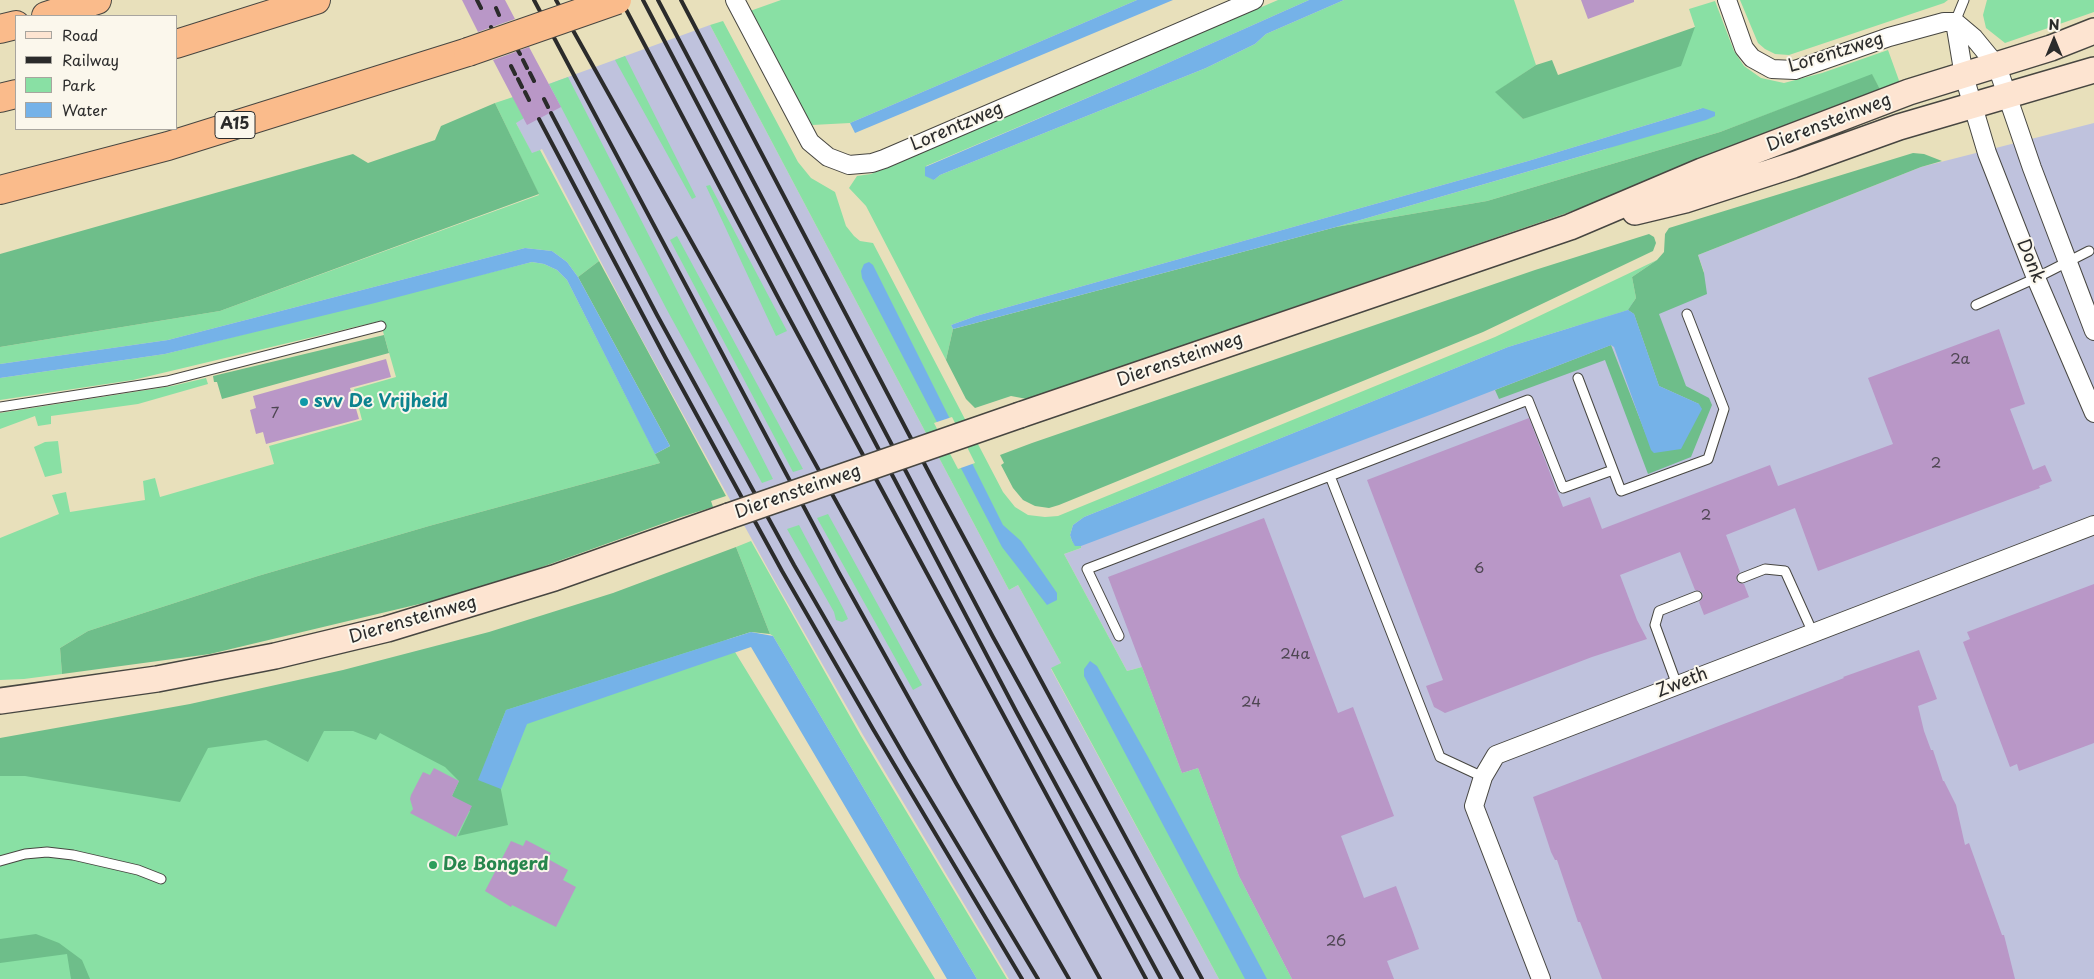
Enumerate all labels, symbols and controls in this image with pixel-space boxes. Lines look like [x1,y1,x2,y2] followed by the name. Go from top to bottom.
[2048,14,2060,35] text: N
[15,15,178,130] legend
[2029,15,2079,65] north arrow
[62,23,98,46] text: Road
[1786,28,1886,78] street label: Lorentzweg
[62,48,119,71] text: Railway
[62,73,96,96] text: Park
[1764,89,1894,157] street label: Dierensteinweg
[62,98,107,121] text: Water
[907,98,1007,156] street label: Lorentzweg
[215,112,255,138] road number: A15
[2012,236,2048,286] street label: Donk
[1114,328,1246,392] street label: Dierensteinweg
[1950,351,1970,369] house number: 2a
[314,391,448,413] place label: svv De Vrijheid
[298,396,310,408] marker: svv De Vrijheid
[271,405,279,423] house number: 7
[1931,455,1941,473] house number: 2
[732,460,864,524] street label: Dierensteinweg
[1701,507,1711,525] house number: 2
[1474,560,1484,578] house number: 6
[347,591,479,649] street label: Dierensteinweg
[1280,646,1310,664] house number: 24a
[1653,663,1711,703] street label: Zweth
[1241,694,1261,712] house number: 24
[443,854,549,876] place label: De Bongerd
[427,859,439,871] marker: De Bongerd
[1326,933,1346,951] house number: 26

